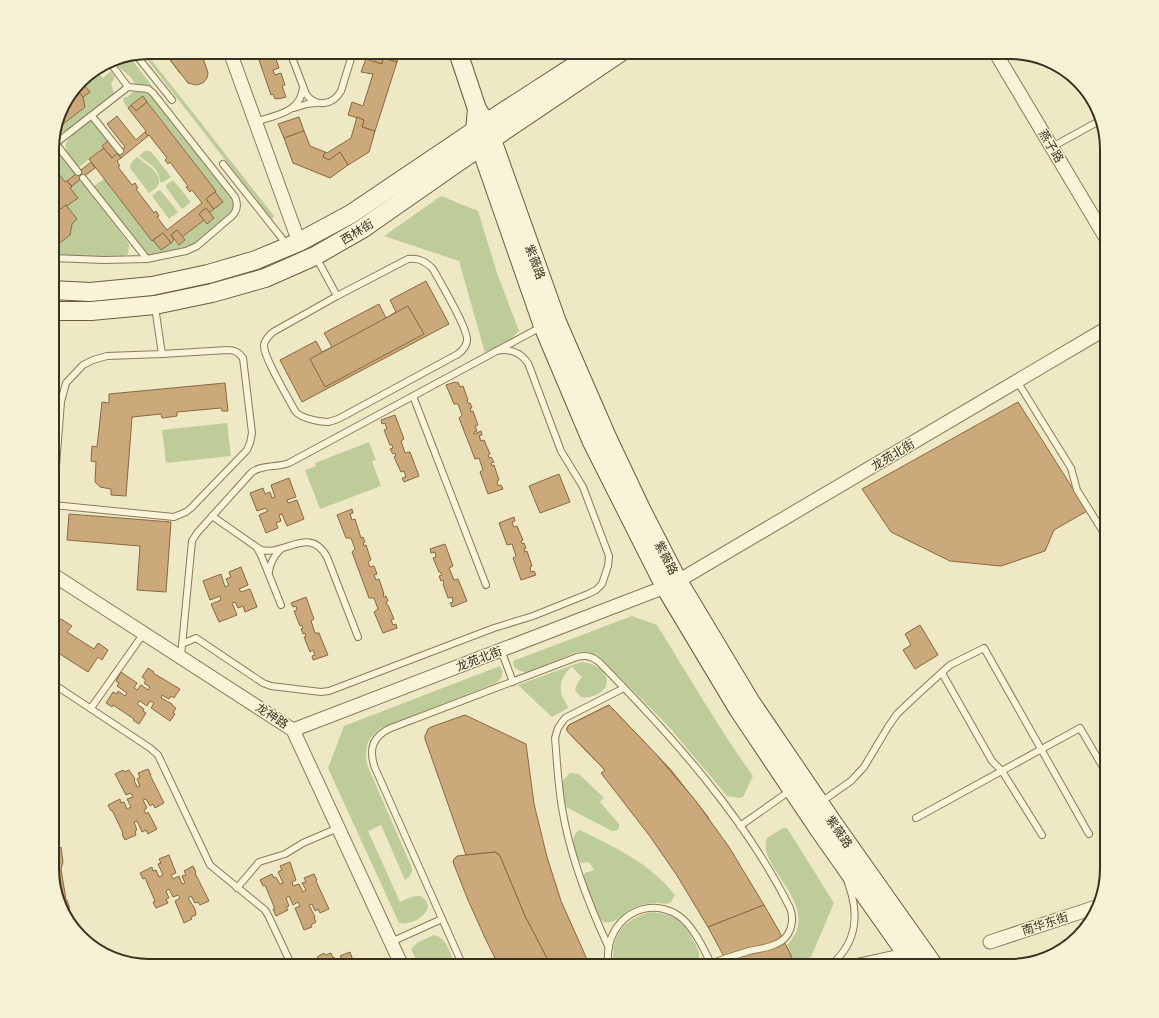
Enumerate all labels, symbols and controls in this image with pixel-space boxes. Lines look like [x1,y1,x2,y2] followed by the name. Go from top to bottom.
[1036,125,1069,165] street label: 燕子路
[336,214,376,247] street label: 西林街
[522,242,551,281] street label: 紫薇路
[867,434,917,473] street label: 龙苑北街
[652,537,683,577] street label: 紫薇路
[453,641,504,674] street label: 龙苑北街
[253,698,293,732] street label: 龙神路
[823,812,858,851] street label: 紫薇路
[1019,907,1070,938] street label: 南华东街

